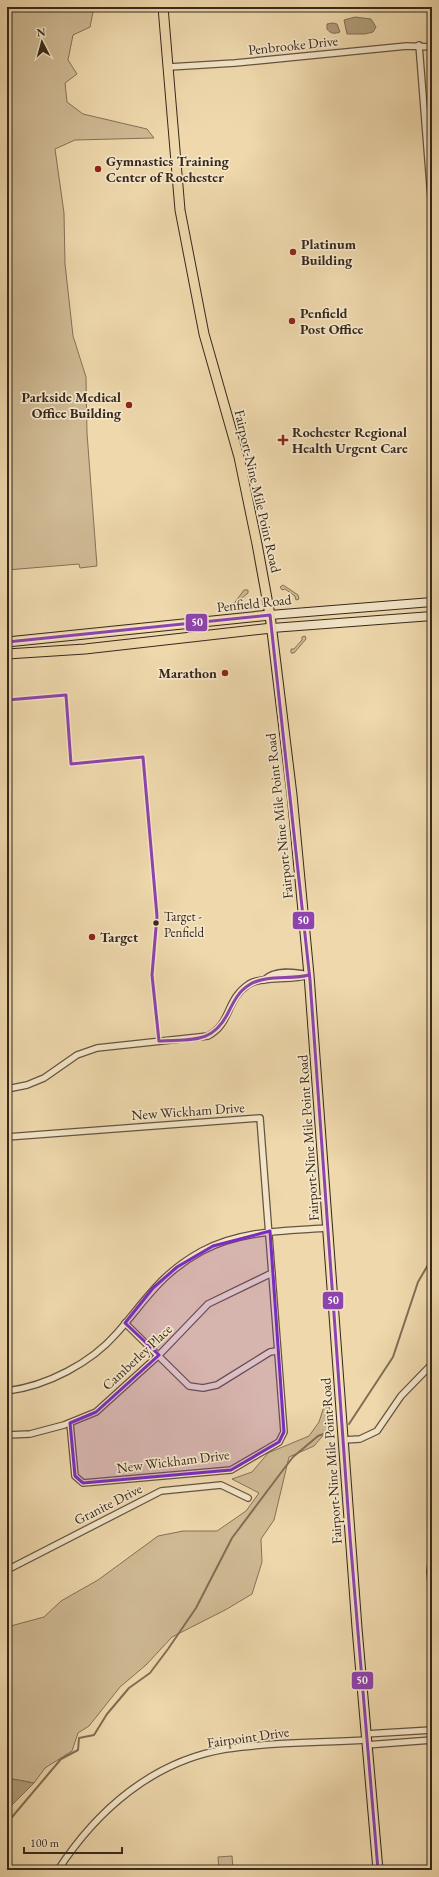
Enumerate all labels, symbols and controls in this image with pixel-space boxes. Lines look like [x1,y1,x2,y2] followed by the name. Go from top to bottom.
[22,22,62,62] north arrow
[36,25,46,39] text: N
[247,31,339,59] street label: Penbrooke Drive
[106,152,230,186] place label: Gymnastics Training Center of Rochester
[93,164,103,174] marker: Gymnastics Training Center of Rochester
[301,235,357,269] place label: Platinum Building
[288,247,298,257] marker: Platinum Building
[300,304,364,338] place label: Penfield Post Office
[287,316,297,326] marker: Penfield Post Office
[22,388,122,422] place label: Parkside Medical Office Building
[124,400,134,410] marker: Parkside Medical Office Building
[230,408,286,575] street label: Fairport-Nine Mile Point Road
[292,423,408,457] place label: Rochester Regional Health Urgent Care
[277,434,289,446] marker: Rochester Regional Health Urgent Care
[216,590,293,616] street label: Penfield Road
[185,613,208,632] line badge: 50
[191,615,203,629] text: 50
[158,664,217,682] place label: Marathon
[220,668,230,678] marker: Marathon
[261,731,297,900] street label: Fairport-Nine Mile Point Road
[164,908,204,941] place label: Target - Penfield
[292,911,315,930] line badge: 50
[297,913,309,927] text: 50
[151,918,161,928] marker: Target - Penfield
[100,928,139,946] place label: Target
[87,932,97,942] marker: Target
[293,1053,323,1222] street label: Fairport-Nine Mile Point Road
[131,1098,246,1124] street label: New Wickham Drive
[322,1291,344,1310] line badge: 50
[327,1293,339,1307] text: 50
[98,1320,176,1394] street label: Camberley Place
[316,1376,346,1545] street label: Fairport-Nine Mile Point Road
[116,1445,231,1477] street label: New Wickham Drive
[71,1479,145,1529] street label: Granite Drive
[351,1671,374,1690] line badge: 50
[356,1673,368,1687] text: 50
[206,1722,291,1752] street label: Fairpoint Drive
[24,1829,122,1855] scale bar
[30,1835,60,1851] text: 100 m

